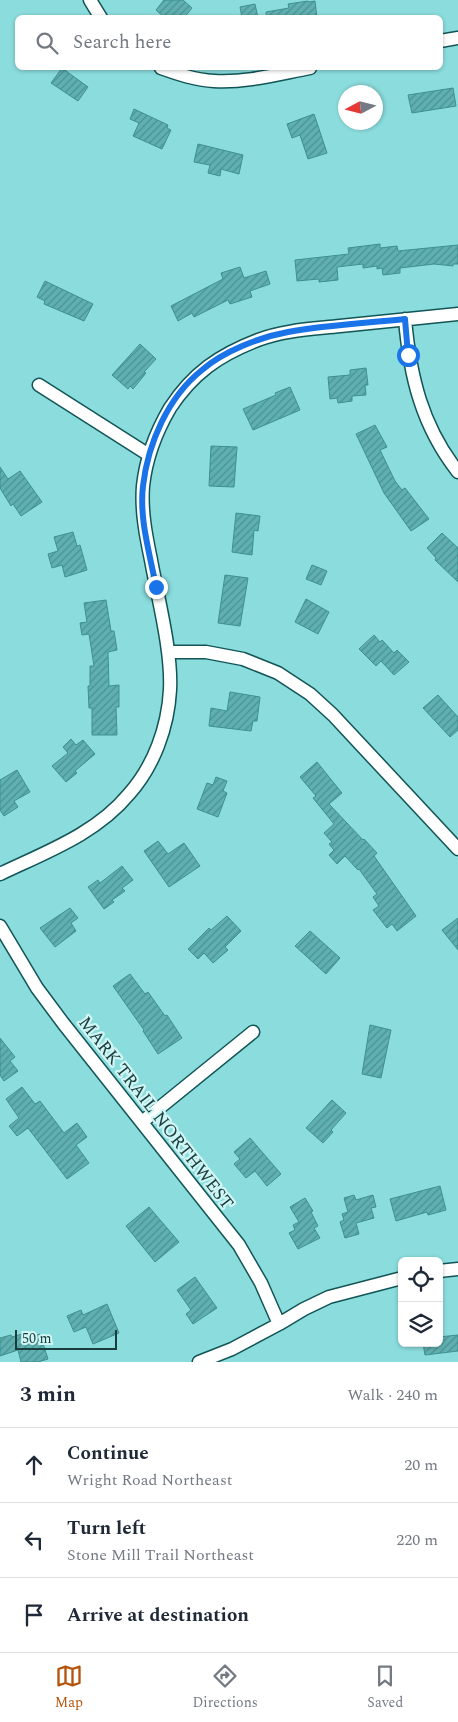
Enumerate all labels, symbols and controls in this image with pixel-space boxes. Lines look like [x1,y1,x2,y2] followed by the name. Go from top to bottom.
[15,15,443,70] search box
[73,28,172,57] text: Search here
[33,29,61,57] icon: search
[338,85,383,130] north arrow
[397,344,420,367] route start
[145,576,168,599] route end
[72,1011,240,1215] street label: MARK TRAIL NORTHWEST
[398,1257,443,1347] map controls
[398,1257,443,1302] button: locate
[398,1302,443,1347] button: layers
[15,1327,118,1350] scale bar
[22,1328,52,1349] text: 50 m
[20,1379,76,1411] text: 3 min
[347,1383,438,1407] text: Walk · 240 m
[67,1439,149,1468] text: Continue
[20,1451,48,1479] icon: ahead
[404,1453,438,1477] text: 20 m
[67,1468,232,1492] text: Wright Road Northeast
[67,1514,146,1543] text: Turn left
[20,1526,48,1554] icon: left
[396,1528,438,1552] text: 220 m
[67,1543,254,1567] text: Stone Mill Trail Northeast
[20,1601,48,1629] icon: arrive
[67,1601,249,1630] text: Arrive at destination
[55,1662,83,1713] tab: Map
[192,1662,258,1713] tab: Directions
[367,1662,403,1713] tab: Saved

